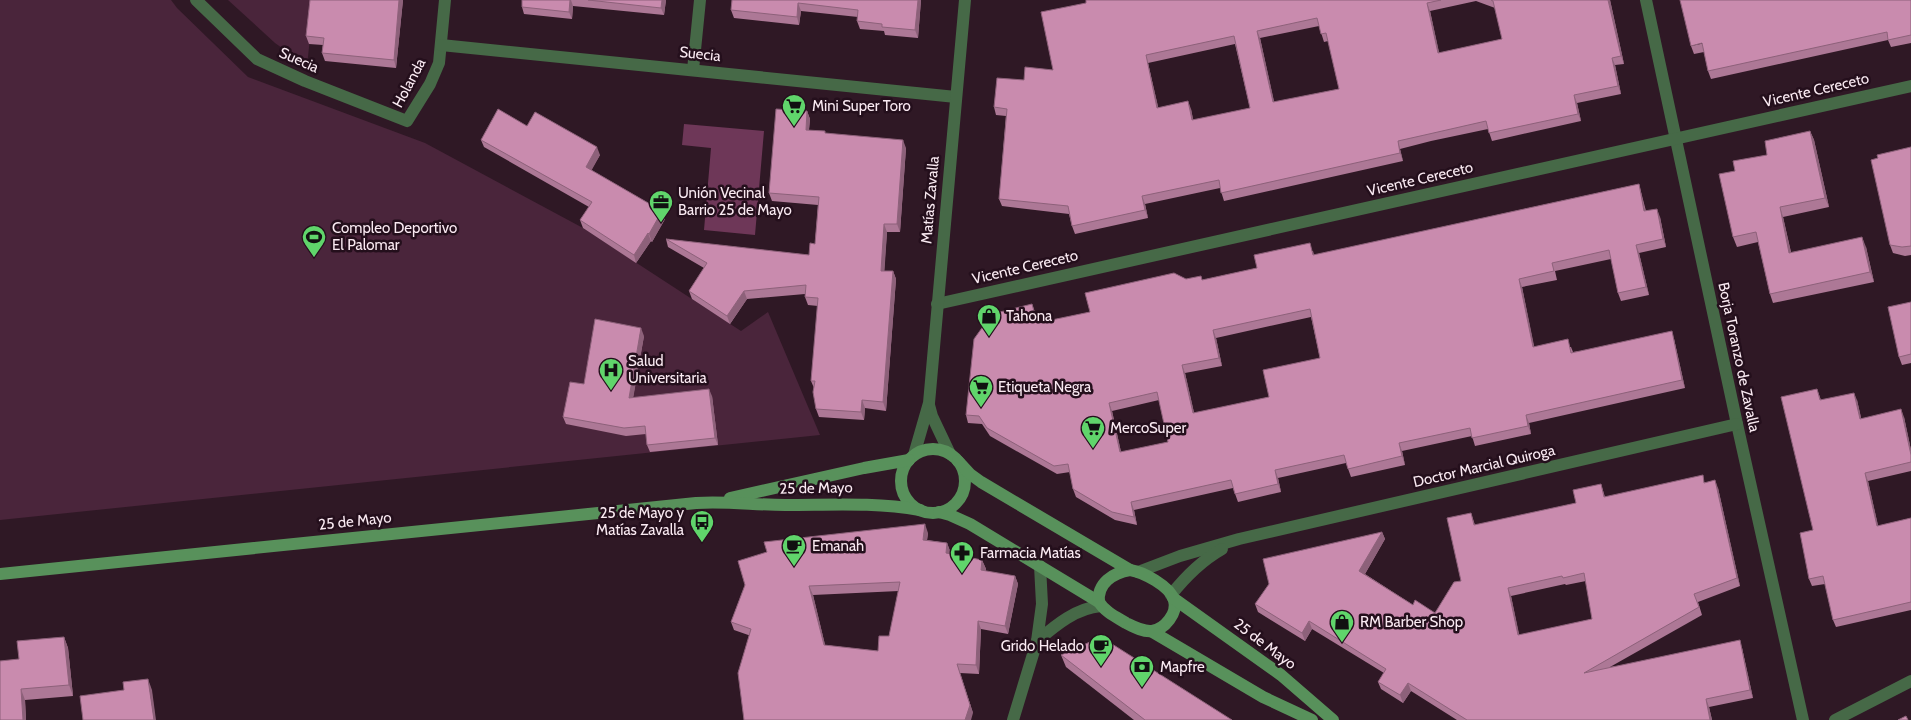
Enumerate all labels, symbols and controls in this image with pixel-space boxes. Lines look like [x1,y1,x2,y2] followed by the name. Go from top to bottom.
[276,43,322,77] street label: Suecia
[678,43,722,65] street label: Suecia
[389,55,430,111] street label: Holanda
[1761,69,1871,111] street label: Vicente Cereceto
[781,93,807,127] supermarket icon: Mini Super Toro
[812,97,911,115] place label: Mini Super Toro
[917,155,943,245] street label: Matías Zavalla
[1365,158,1475,200] street label: Vicente Cereceto
[678,184,792,219] place label: Unión Vecinal Barrio 25 de Mayo
[648,189,674,223] office icon: Unión Vecinal Barrio 25 de Mayo
[332,219,457,254] place label: Compleo Deportivo El Palomar
[301,224,327,258] sports icon: Compleo Deportivo El Palomar
[970,246,1080,288] street label: Vicente Cereceto
[1714,280,1764,434] street label: Borja Toranzo de Zavalla
[976,303,1002,337] shop icon: Tahona
[1006,307,1053,325] place label: Tahona
[628,352,707,387] place label: Salud Universitaria
[598,357,624,391] hospital icon: Salud Universitaria
[968,374,994,408] supermarket icon: Etiqueta Negra
[998,378,1092,396] place label: Etiqueta Negra
[1080,415,1106,449] supermarket icon: MercoSuper
[1110,419,1186,437] place label: MercoSuper
[1411,441,1558,491] street label: Doctor Marcial Quiroga
[779,478,853,498] street label: 25 de Mayo
[596,504,685,539] place label: 25 de Mayo y Matías Zavalla
[318,508,392,534] street label: 25 de Mayo
[689,509,715,543] bus stop icon: 25 de Mayo y Matías Zavalla
[781,533,807,567] cafe icon: Emanah
[812,537,864,555] place label: Emanah
[949,540,975,574] pharmacy icon: Farmacia Matías
[980,544,1081,562] place label: Farmacia Matías
[1329,609,1355,643] shop icon: RM Barber Shop
[1360,613,1463,631] place label: RM Barber Shop
[1230,615,1300,673] street label: 25 de Mayo
[1088,633,1114,667] cafe icon: Grido Helado
[1001,637,1084,655] place label: Grido Helado
[1129,654,1155,688] bank icon: Mapfre
[1160,658,1205,676] place label: Mapfre

